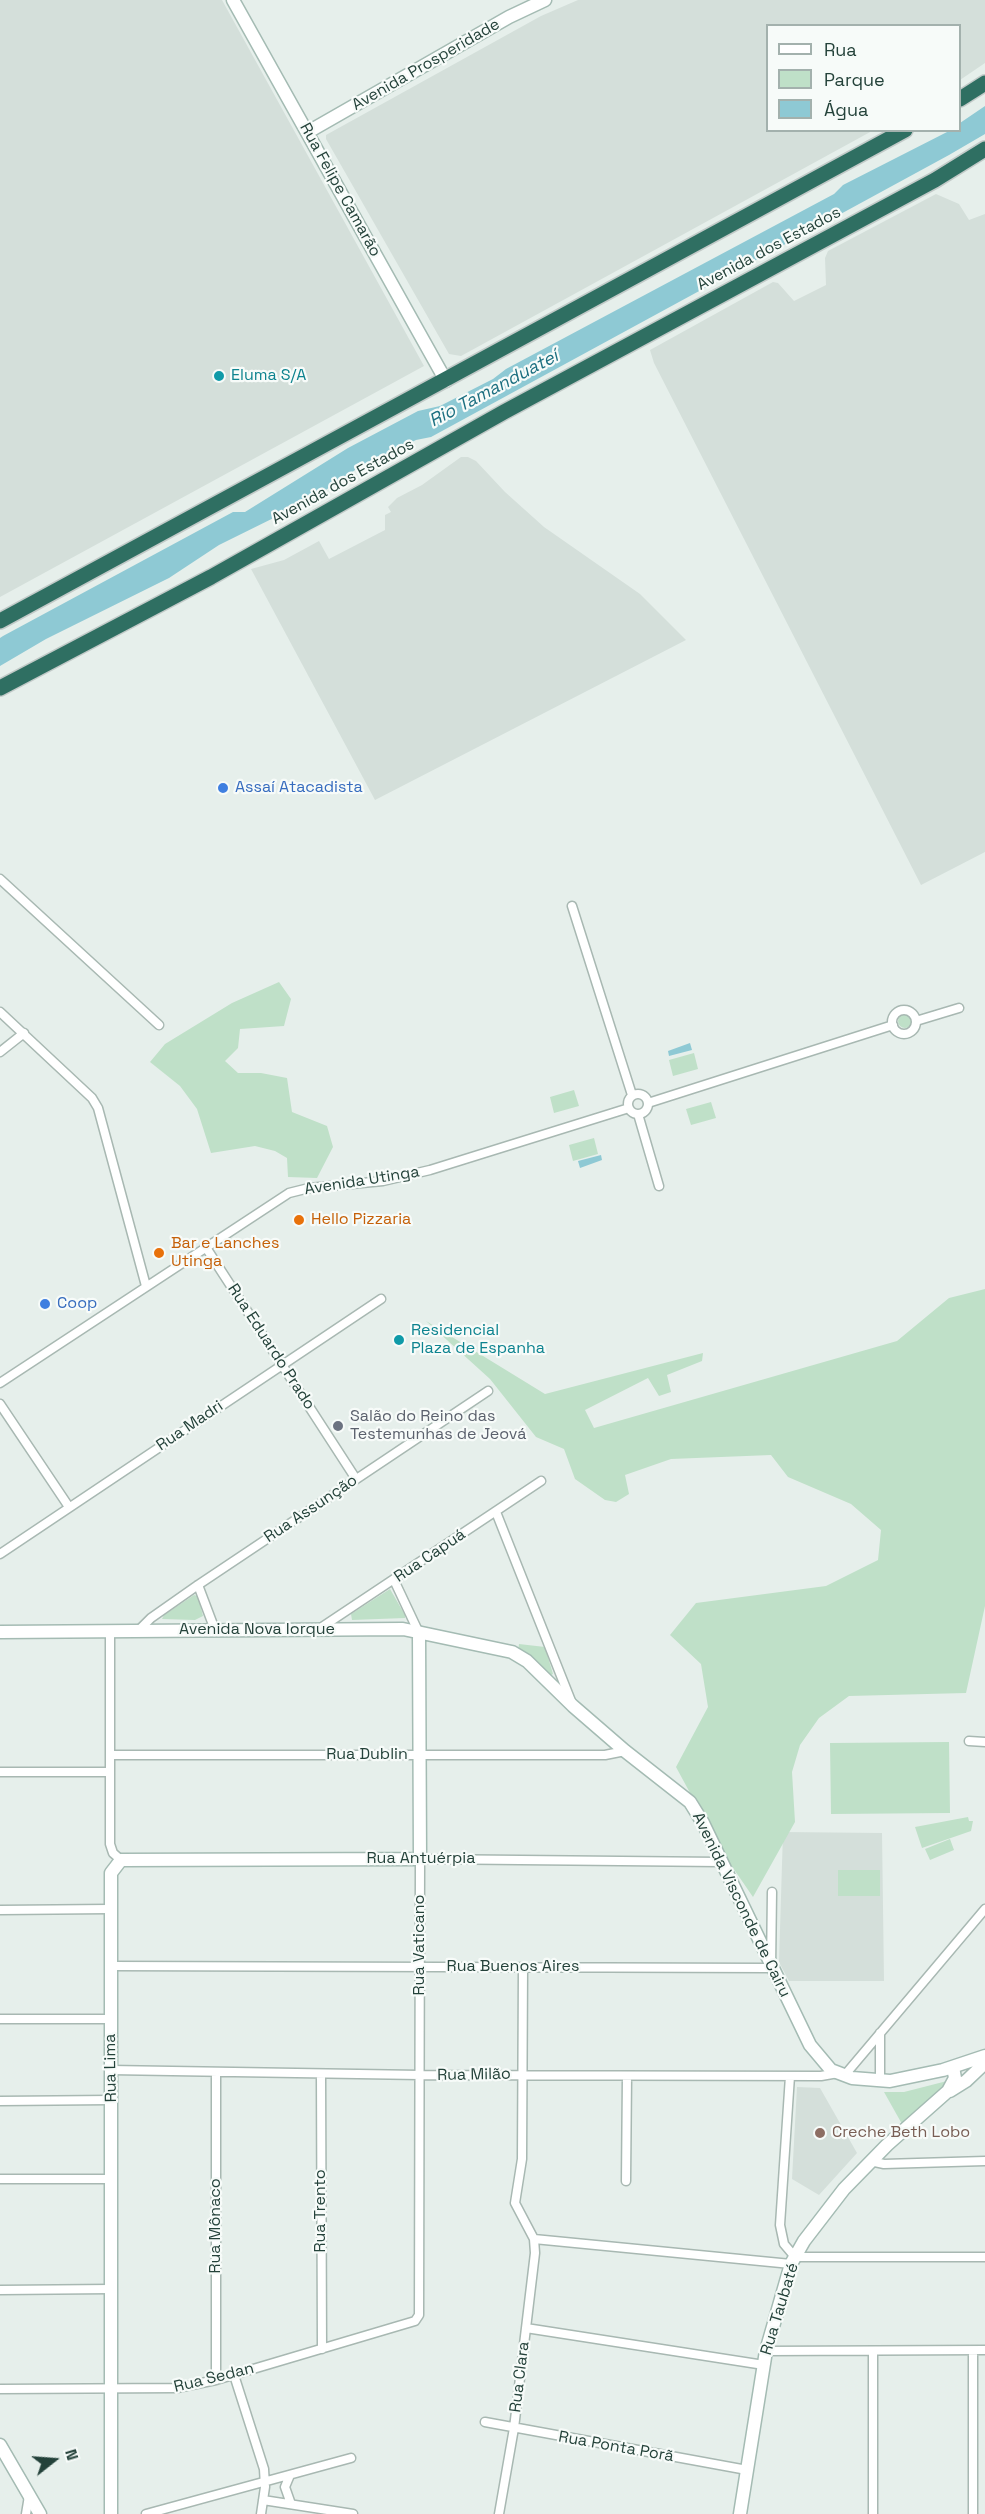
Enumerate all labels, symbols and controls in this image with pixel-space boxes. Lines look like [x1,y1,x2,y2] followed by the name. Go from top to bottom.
[349,15,503,115] street label: Avenida Prosperidade
[766,24,961,132] legend
[824,38,857,61] text: Rua
[824,68,885,91] text: Parque
[824,98,868,121] text: Água
[295,120,385,260] street label: Rua Felipe Camarão
[694,203,844,295] street label: Avenida dos Estados
[426,346,562,432] water label: Rio Tamanduateí
[231,366,306,386] place label: Eluma S/A
[212,369,226,383] marker: Eluma S/A
[268,435,418,529] street label: Avenida dos Estados
[235,778,363,798] place label: Assaí Atacadista
[216,781,230,795] marker: Assaí Atacadista
[303,1162,421,1200] street label: Avenida Utinga
[311,1210,411,1230] place label: Hello Pizzaria
[292,1213,306,1227] marker: Hello Pizzaria
[171,1234,280,1272] place label: Bar e Lanches Utinga
[152,1246,166,1260] marker: Bar e Lanches Utinga
[223,1281,319,1413] street label: Rua Eduardo Prado
[57,1294,97,1314] place label: Coop
[38,1297,52,1311] marker: Coop
[411,1321,545,1359] place label: Residencial Plaza de Espanha
[392,1333,406,1347] marker: Residencial Plaza de Espanha
[153,1397,227,1455] street label: Rua Madri
[350,1407,526,1445] place label: Salão do Reino das Testemunhas de Jeová
[331,1419,345,1433] marker: Salão do Reino das Testemunhas de Jeová
[261,1471,361,1547] street label: Rua Assunção
[391,1525,469,1587] street label: Rua Capuá
[179,1620,335,1640] street label: Avenida Nova Iorque
[326,1745,408,1765] street label: Rua Dublin
[688,1809,794,2001] street label: Avenida Visconde de Cairu
[367,1849,475,1869] street label: Rua Antuérpia
[410,1895,430,1995] street label: Rua Vaticano
[447,1957,579,1977] street label: Rua Buenos Aires
[101,2033,121,2103] street label: Rua Lima
[437,2065,511,2085] street label: Rua Milão
[832,2123,970,2143] place label: Creche Beth Lobo
[813,2126,827,2140] marker: Creche Beth Lobo
[311,2169,331,2253] street label: Rua Trento
[206,2178,226,2274] street label: Rua Mônaco
[757,2261,803,2357] street label: Rua Taubaté
[506,2340,534,2414] street label: Rua Clara
[172,2359,256,2397] street label: Rua Sedan
[557,2427,675,2467] street label: Rua Ponta Porã
[24,2430,84,2490] north arrow
[60,2446,83,2463] text: N

